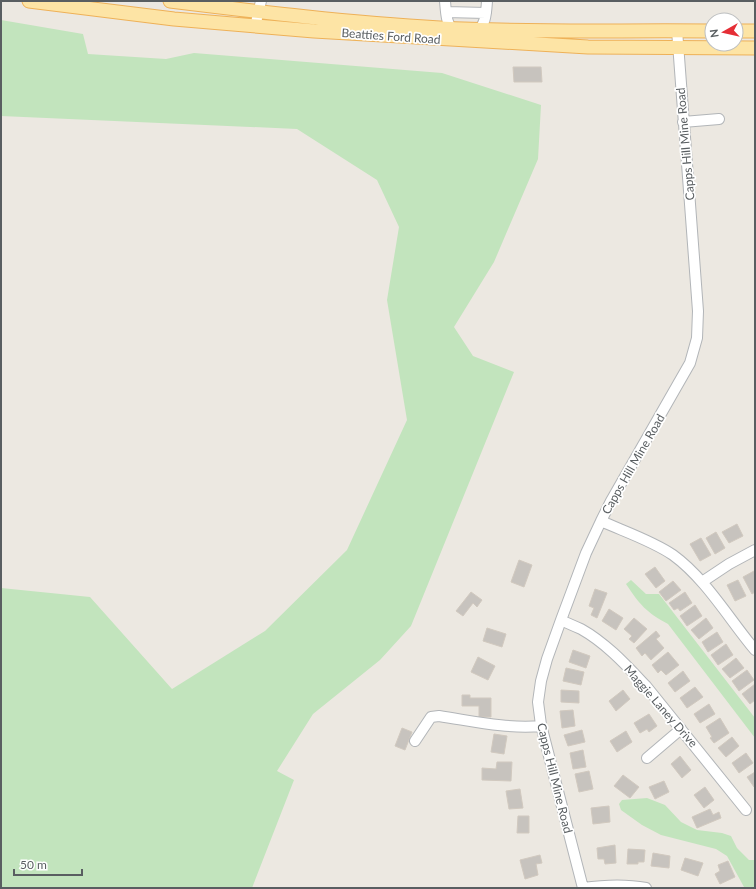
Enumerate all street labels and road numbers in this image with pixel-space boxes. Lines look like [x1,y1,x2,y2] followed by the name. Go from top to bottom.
[341,25,441,47] street label: Beatties Ford Road
[673,87,697,201] street label: Capps Hill Mine Road
[598,411,668,517] street label: Capps Hill Mine Road
[621,662,701,750] street label: Maggie Laney Drive
[534,721,576,835] street label: Capps Hill Mine Road

